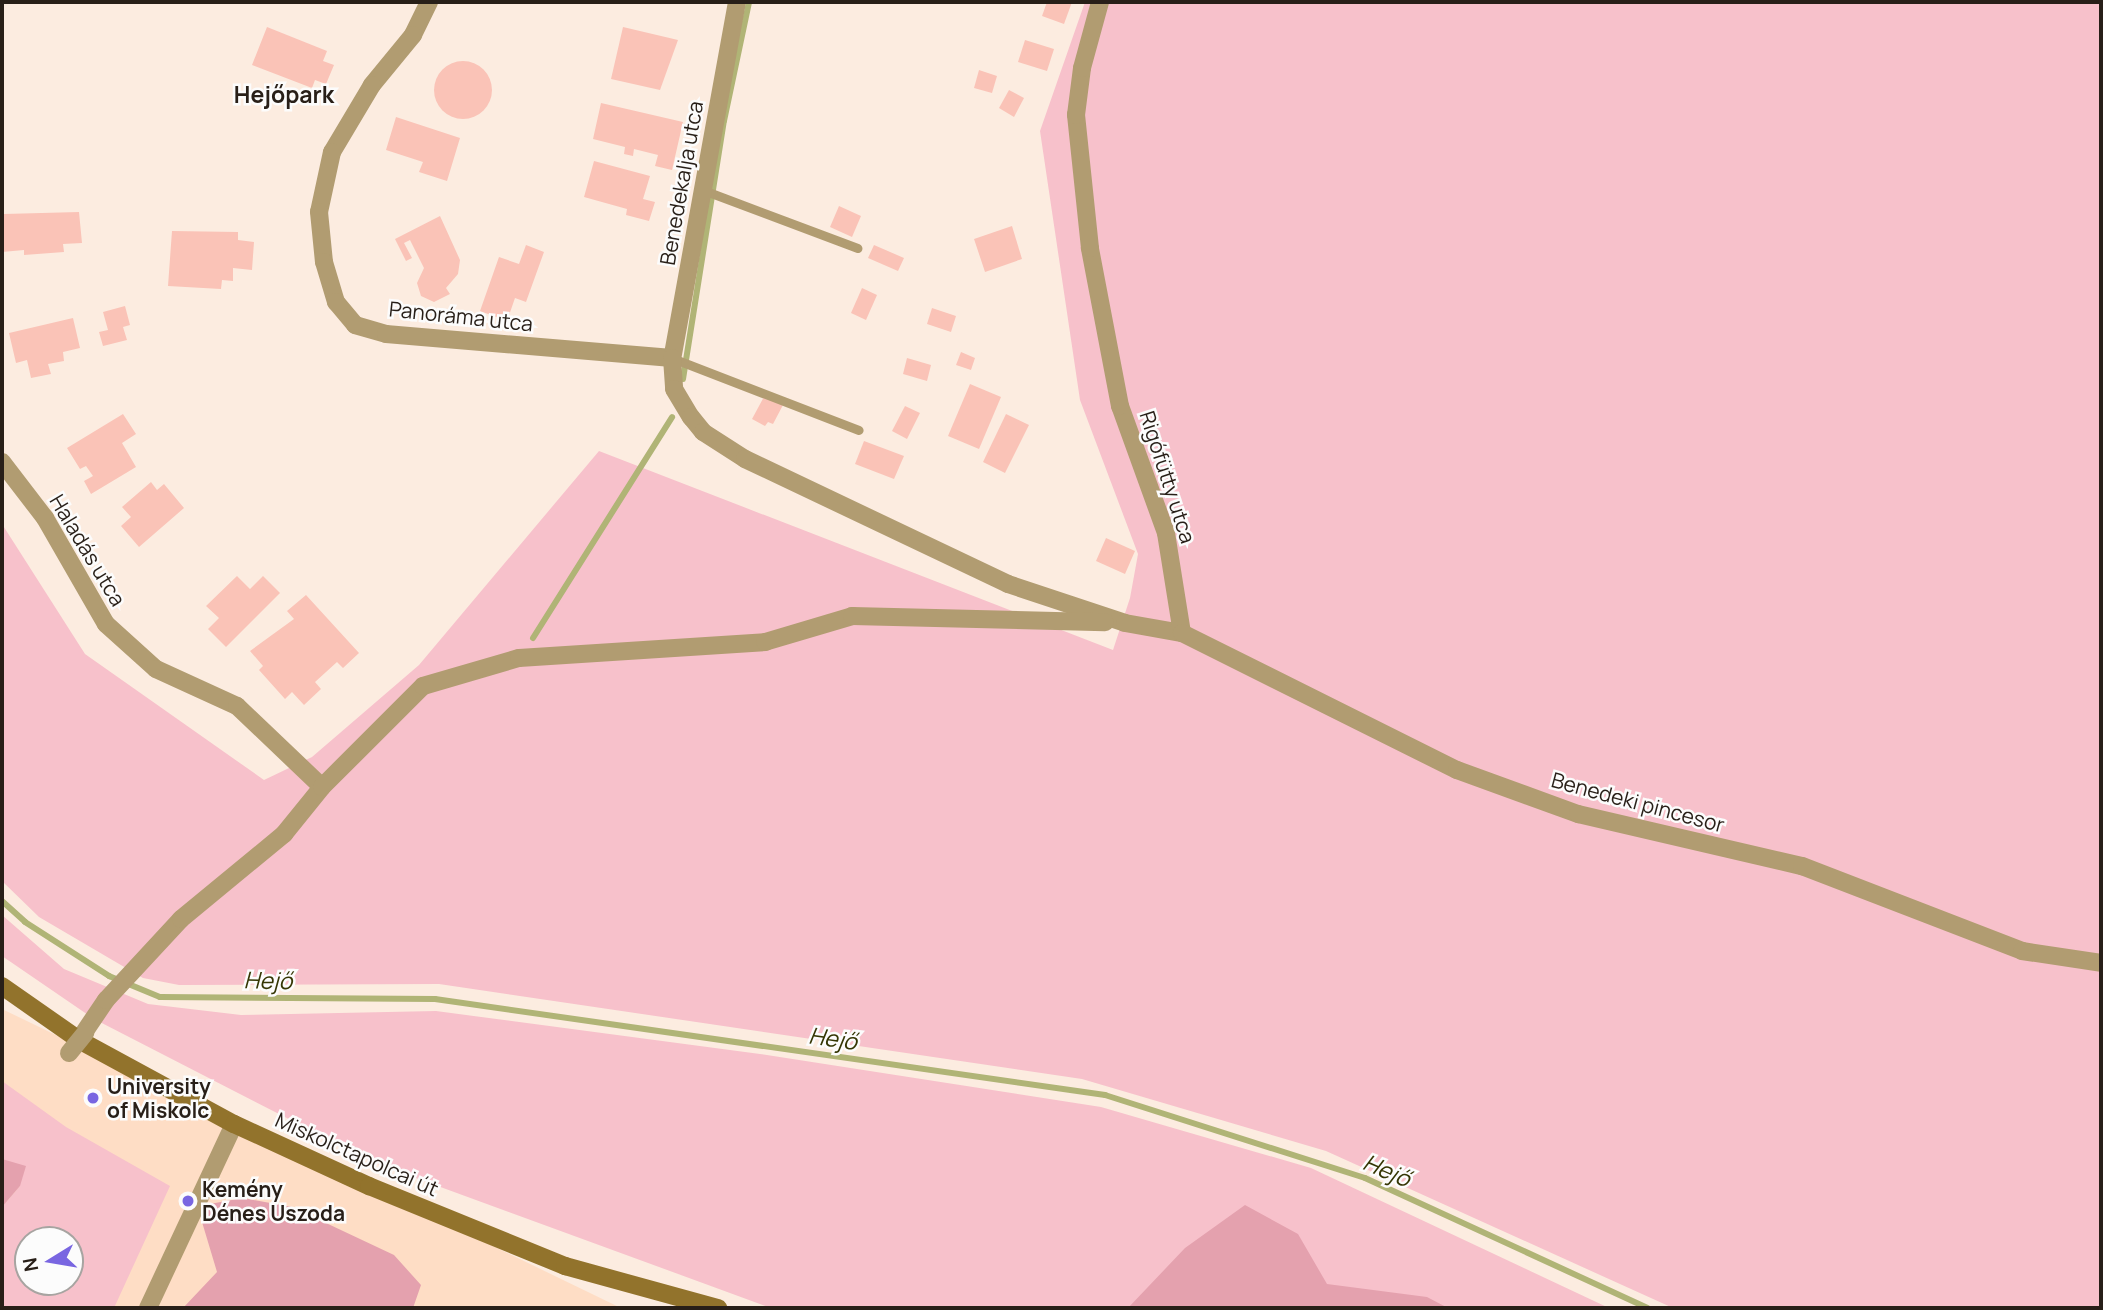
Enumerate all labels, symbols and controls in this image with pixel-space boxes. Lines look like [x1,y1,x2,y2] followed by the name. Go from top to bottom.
[234,80,334,108] district label: Hejőpark
[654,99,708,267] street label: Benedekalja utca
[388,296,534,336] street label: Panoráma utca
[1135,408,1201,546] street label: Rigófütty utca
[45,490,131,610] street label: Haladás utca
[1549,767,1727,837] street label: Benedeki pincesor
[243,966,293,994] water label: Hejő
[807,1021,859,1055] water label: Hejő
[107,1073,211,1123] place label: University of Miskolc
[85,1090,101,1106] marker: University of Miskolc
[272,1107,442,1201] street label: Miskolctapolcai út
[1359,1148,1415,1192] water label: Hejő
[202,1176,345,1226] place label: Kemény Dénes Uszoda
[180,1193,196,1209] marker: Kemény Dénes Uszoda
[14,1226,84,1296] north arrow
[16,1255,44,1274] text: N

